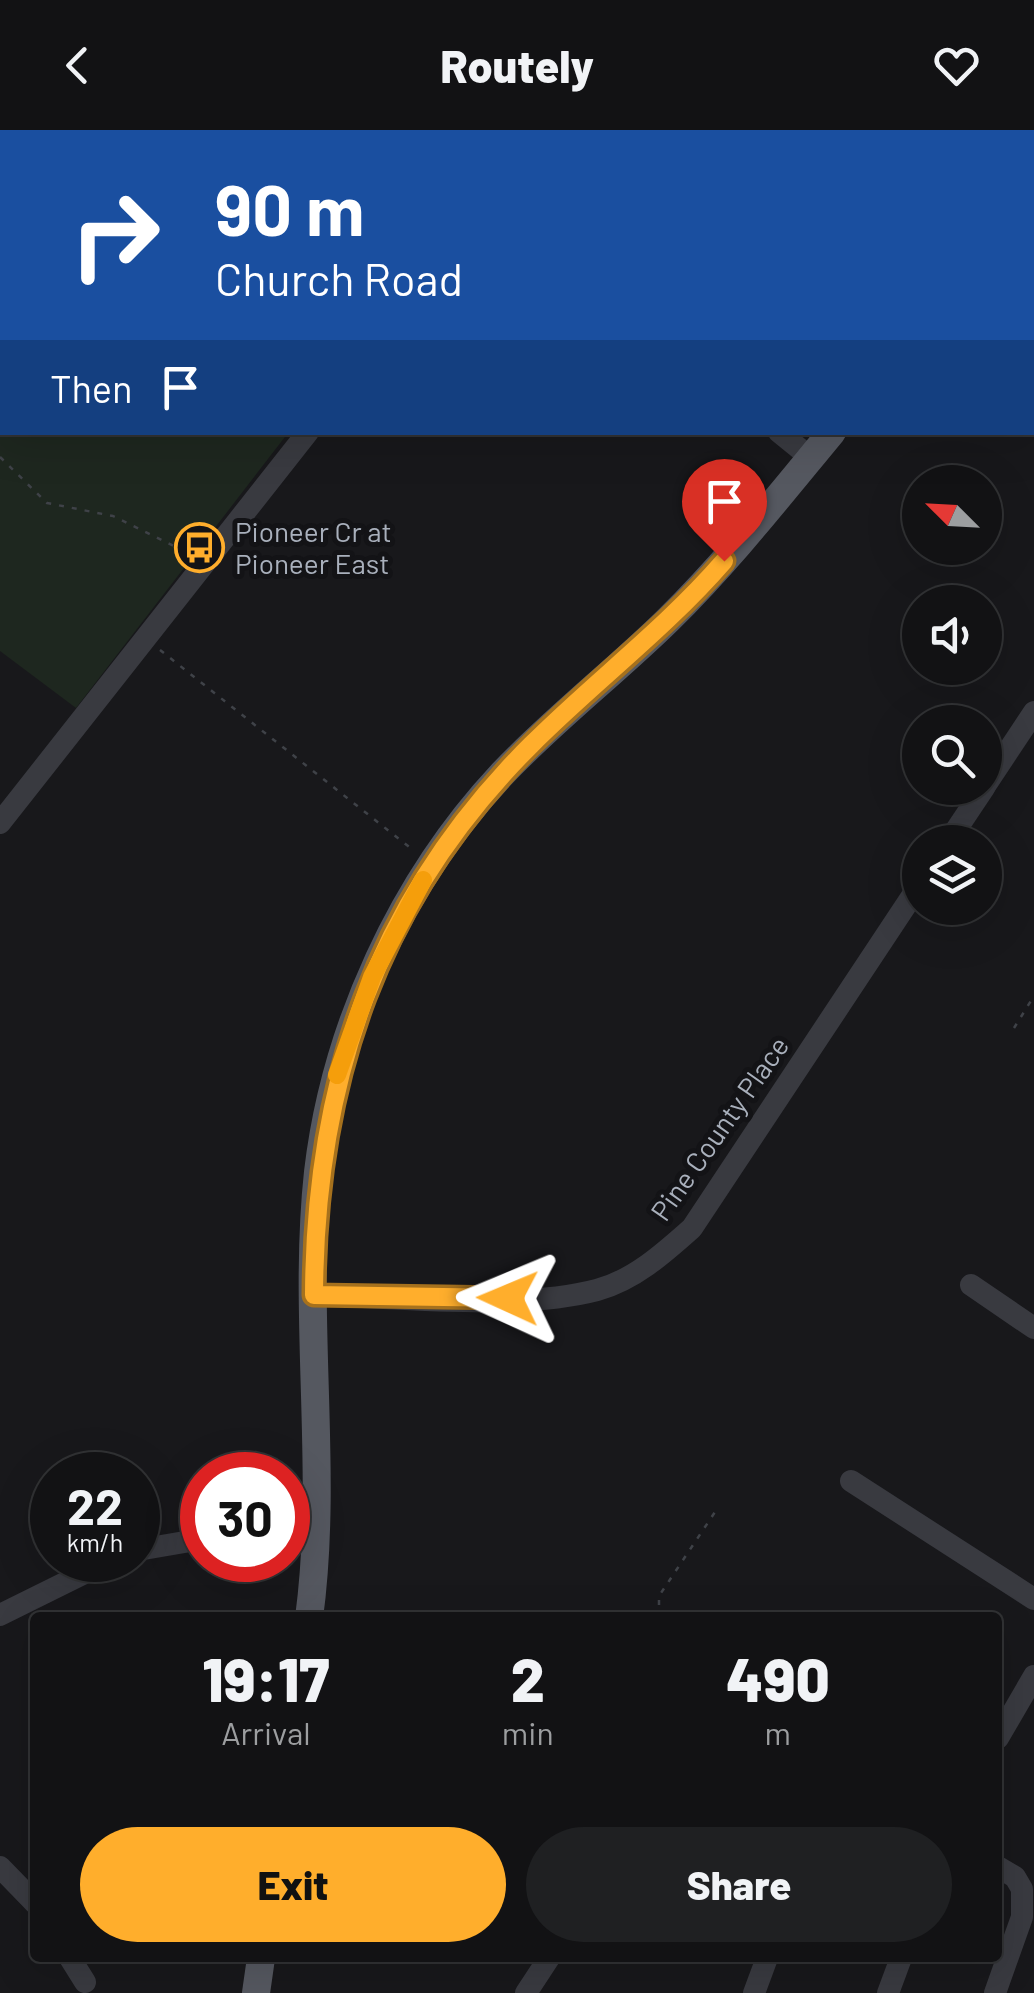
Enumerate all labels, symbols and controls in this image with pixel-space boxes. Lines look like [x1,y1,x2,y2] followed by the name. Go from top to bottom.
[50,38,105,93] icon: back
[440,38,594,92] text: Routely
[929,38,984,93] icon: heart
[215,166,365,250] text: 90 m
[50,170,180,300] icon: right
[215,251,463,305] text: Church Road
[153,360,208,415] icon: arrive
[50,365,133,411] text: Then
[682,459,767,562] pin
[902,465,1002,565] north arrow
[902,465,1002,925] map controls
[697,474,752,529] icon: arrive
[235,514,392,580] place label: Pioneer Cr at Pioneer East
[174,521,226,573] bus stop icon: Pioneer Cr at Pioneer East
[902,585,1002,685] button: sound
[902,705,1002,805] button: search
[902,825,1002,925] button: layers
[643,1029,795,1227] street label: Pine County Place
[456,1246,560,1350] position arrow
[180,1452,310,1582] speed limit sign: 30
[67,1475,123,1535] text: 22
[67,1527,123,1557] text: km/h
[202,1642,330,1714] text: 19:17
[511,1642,545,1714] text: 2
[726,1642,830,1714] text: 490
[221,1713,311,1751] text: Arrival
[502,1713,554,1751] text: min
[765,1713,791,1751] text: m
[80,1827,506,1942] button: Exit
[526,1827,952,1942] button: Share

